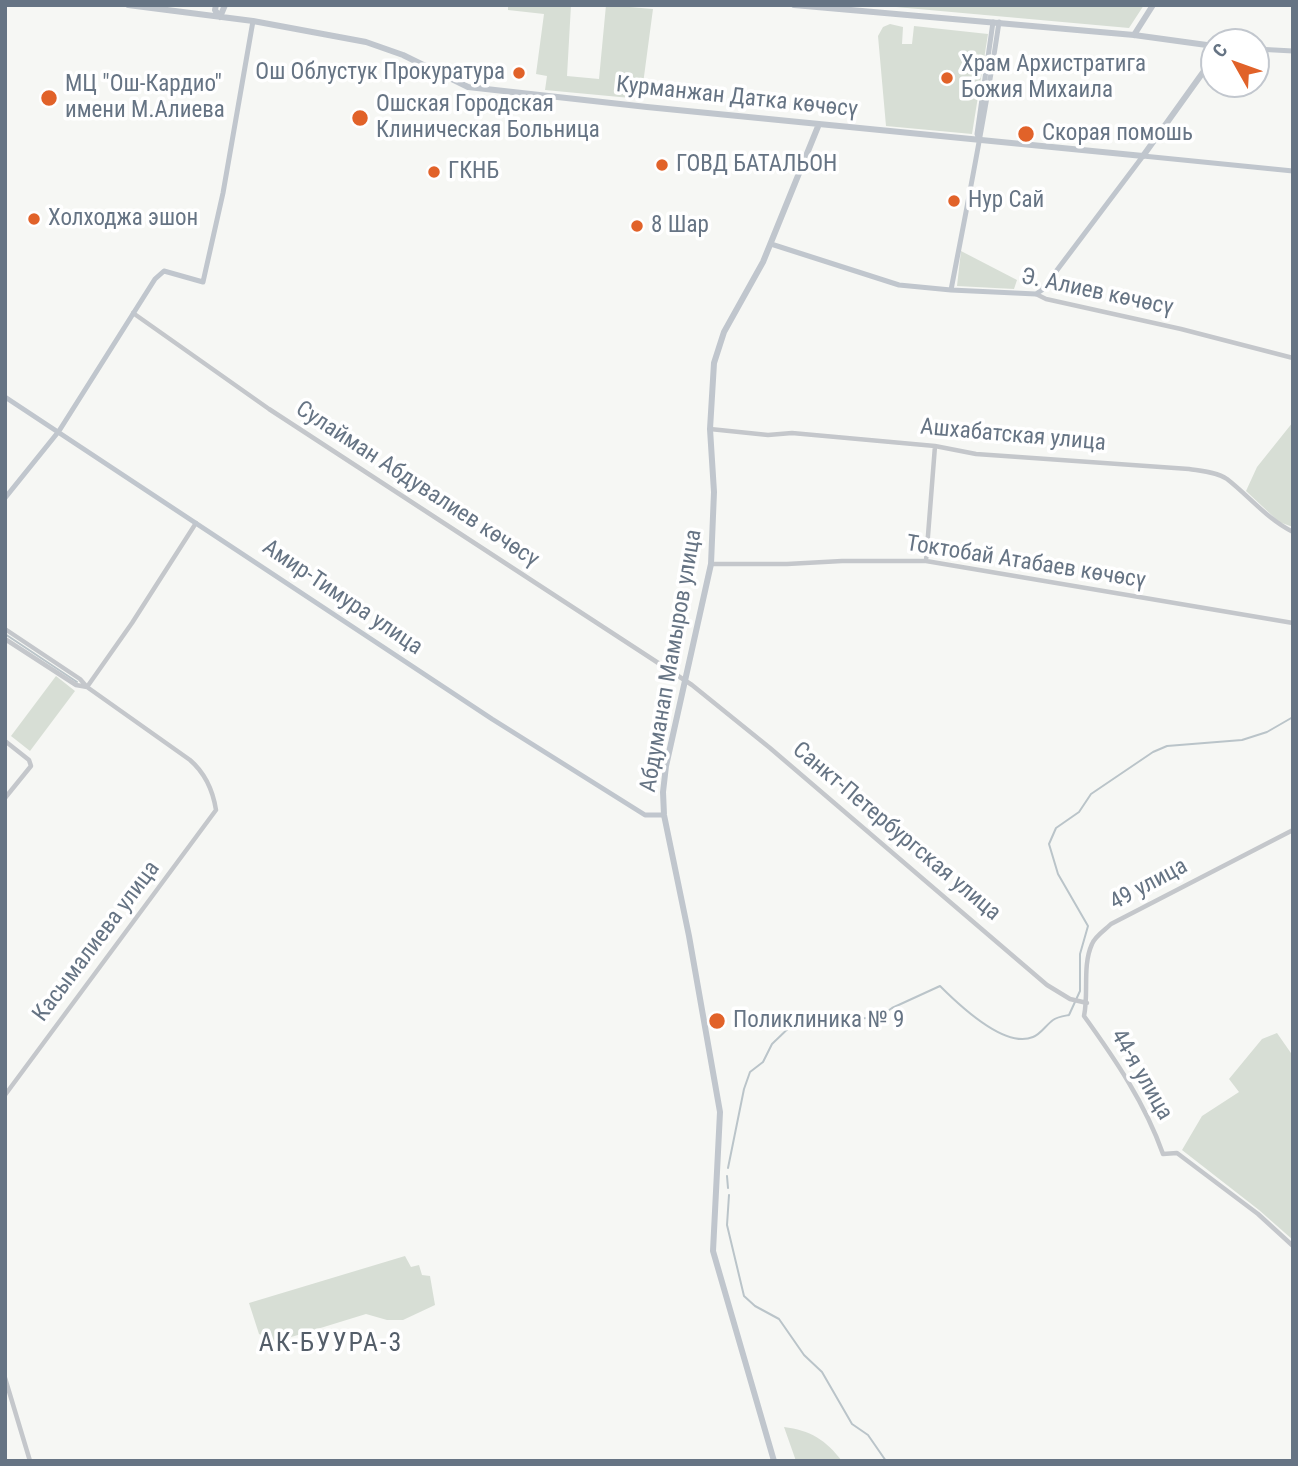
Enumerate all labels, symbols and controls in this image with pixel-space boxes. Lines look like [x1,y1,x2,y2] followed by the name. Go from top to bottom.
[1200,28,1270,98] north arrow
[1208,39,1232,62] text: С
[961,51,1146,105] place label: Храм Архистратига Божия Михаила
[255,59,505,87] place label: Ош Облустук Прокуратура
[511,65,527,81] marker: Ош Облустук Прокуратура
[939,70,955,86] marker: Храм Архистратига Божия Михаила
[65,71,225,125] place label: МЦ "Ош-Кардио" имени М.Алиева
[615,72,859,124] street label: Курманжан Датка көчөсү
[39,88,59,108] marker: МЦ "Ош-Кардио" имени М.Алиева
[376,91,600,145] place label: Ошская Городская Клиническая Больница
[350,108,370,128] marker: Ошская Городская Клиническая Больница
[1042,120,1193,148] place label: Скорая помошь
[1016,124,1036,144] marker: Скорая помошь
[676,151,837,179] place label: ГОВД БАТАЛЬОН
[654,157,670,173] marker: ГОВД БАТАЛЬОН
[448,158,499,186] place label: ГКНБ
[426,164,442,180] marker: ГКНБ
[968,187,1044,215] place label: Нур Сай
[946,193,962,209] marker: Нур Сай
[48,205,198,233] place label: Холходжа эшон
[26,211,42,227] marker: Холходжа эшон
[651,212,709,240] place label: 8 Шар
[629,218,645,234] marker: 8 Шар
[1018,263,1176,323] street label: Э. Алиев көчөсү
[290,396,544,574] street label: Сулайман Абдувалиев көчөсү
[919,414,1107,458] street label: Ашхабатская улица
[635,528,709,794] street label: Абдуманап Мамыров улица
[904,530,1148,596] street label: Токтобай Атабаев көчөсү
[257,534,427,662] street label: Амир-Тимура улица
[786,737,1006,927] street label: Санкт-Петербургская улица
[1106,853,1192,917] street label: 49 улица
[28,856,166,1028] street label: Касымалиева улица
[733,1007,904,1035] place label: Поликлиника № 9
[707,1011,727,1031] marker: Поликлиника № 9
[1104,1025,1178,1125] street label: 44-я улица
[260,1328,402,1360] district label: АК-БУУРА-3

